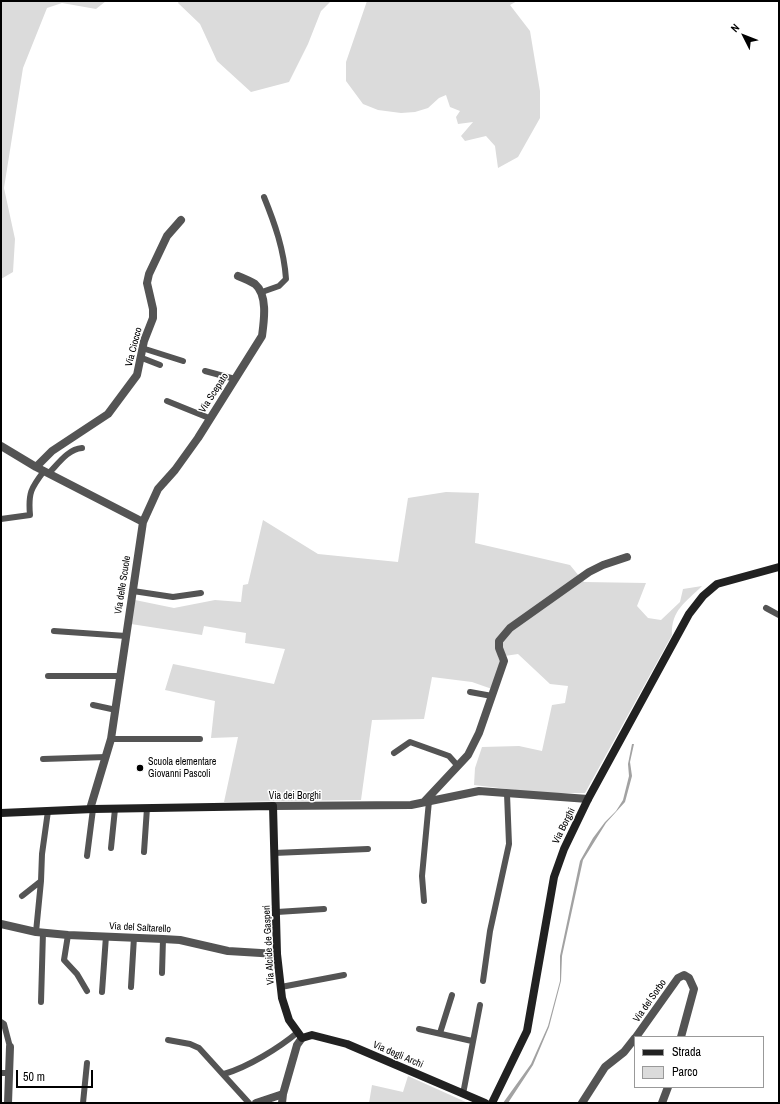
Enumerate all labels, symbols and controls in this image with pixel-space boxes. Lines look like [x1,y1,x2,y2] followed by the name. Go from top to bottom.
[724,16,764,56] north arrow
[728,21,742,35] text: N
[123,326,145,368] street label: Via Ciocco
[197,371,231,415] street label: Via Scepato
[112,555,134,615] street label: Via delle Scuole
[148,756,216,780] place label: Scuola elementare Giovanni Pascoli
[135,763,145,773] marker: Scuola elementare Giovanni Pascoli
[269,790,321,802] street label: Via dei Borghi
[550,806,578,846] street label: Via Borghi
[261,905,277,985] street label: Via Alcide de Gasperi
[109,920,171,936] street label: Via del Saltarello
[631,977,669,1025] street label: Via del Sorbo
[634,1036,764,1088] legend
[371,1039,425,1071] street label: Via degli Archi
[672,1044,701,1060] text: Strada
[18,1062,95,1088] scale bar
[672,1064,698,1080] text: Parco
[23,1069,45,1085] text: 50 m

